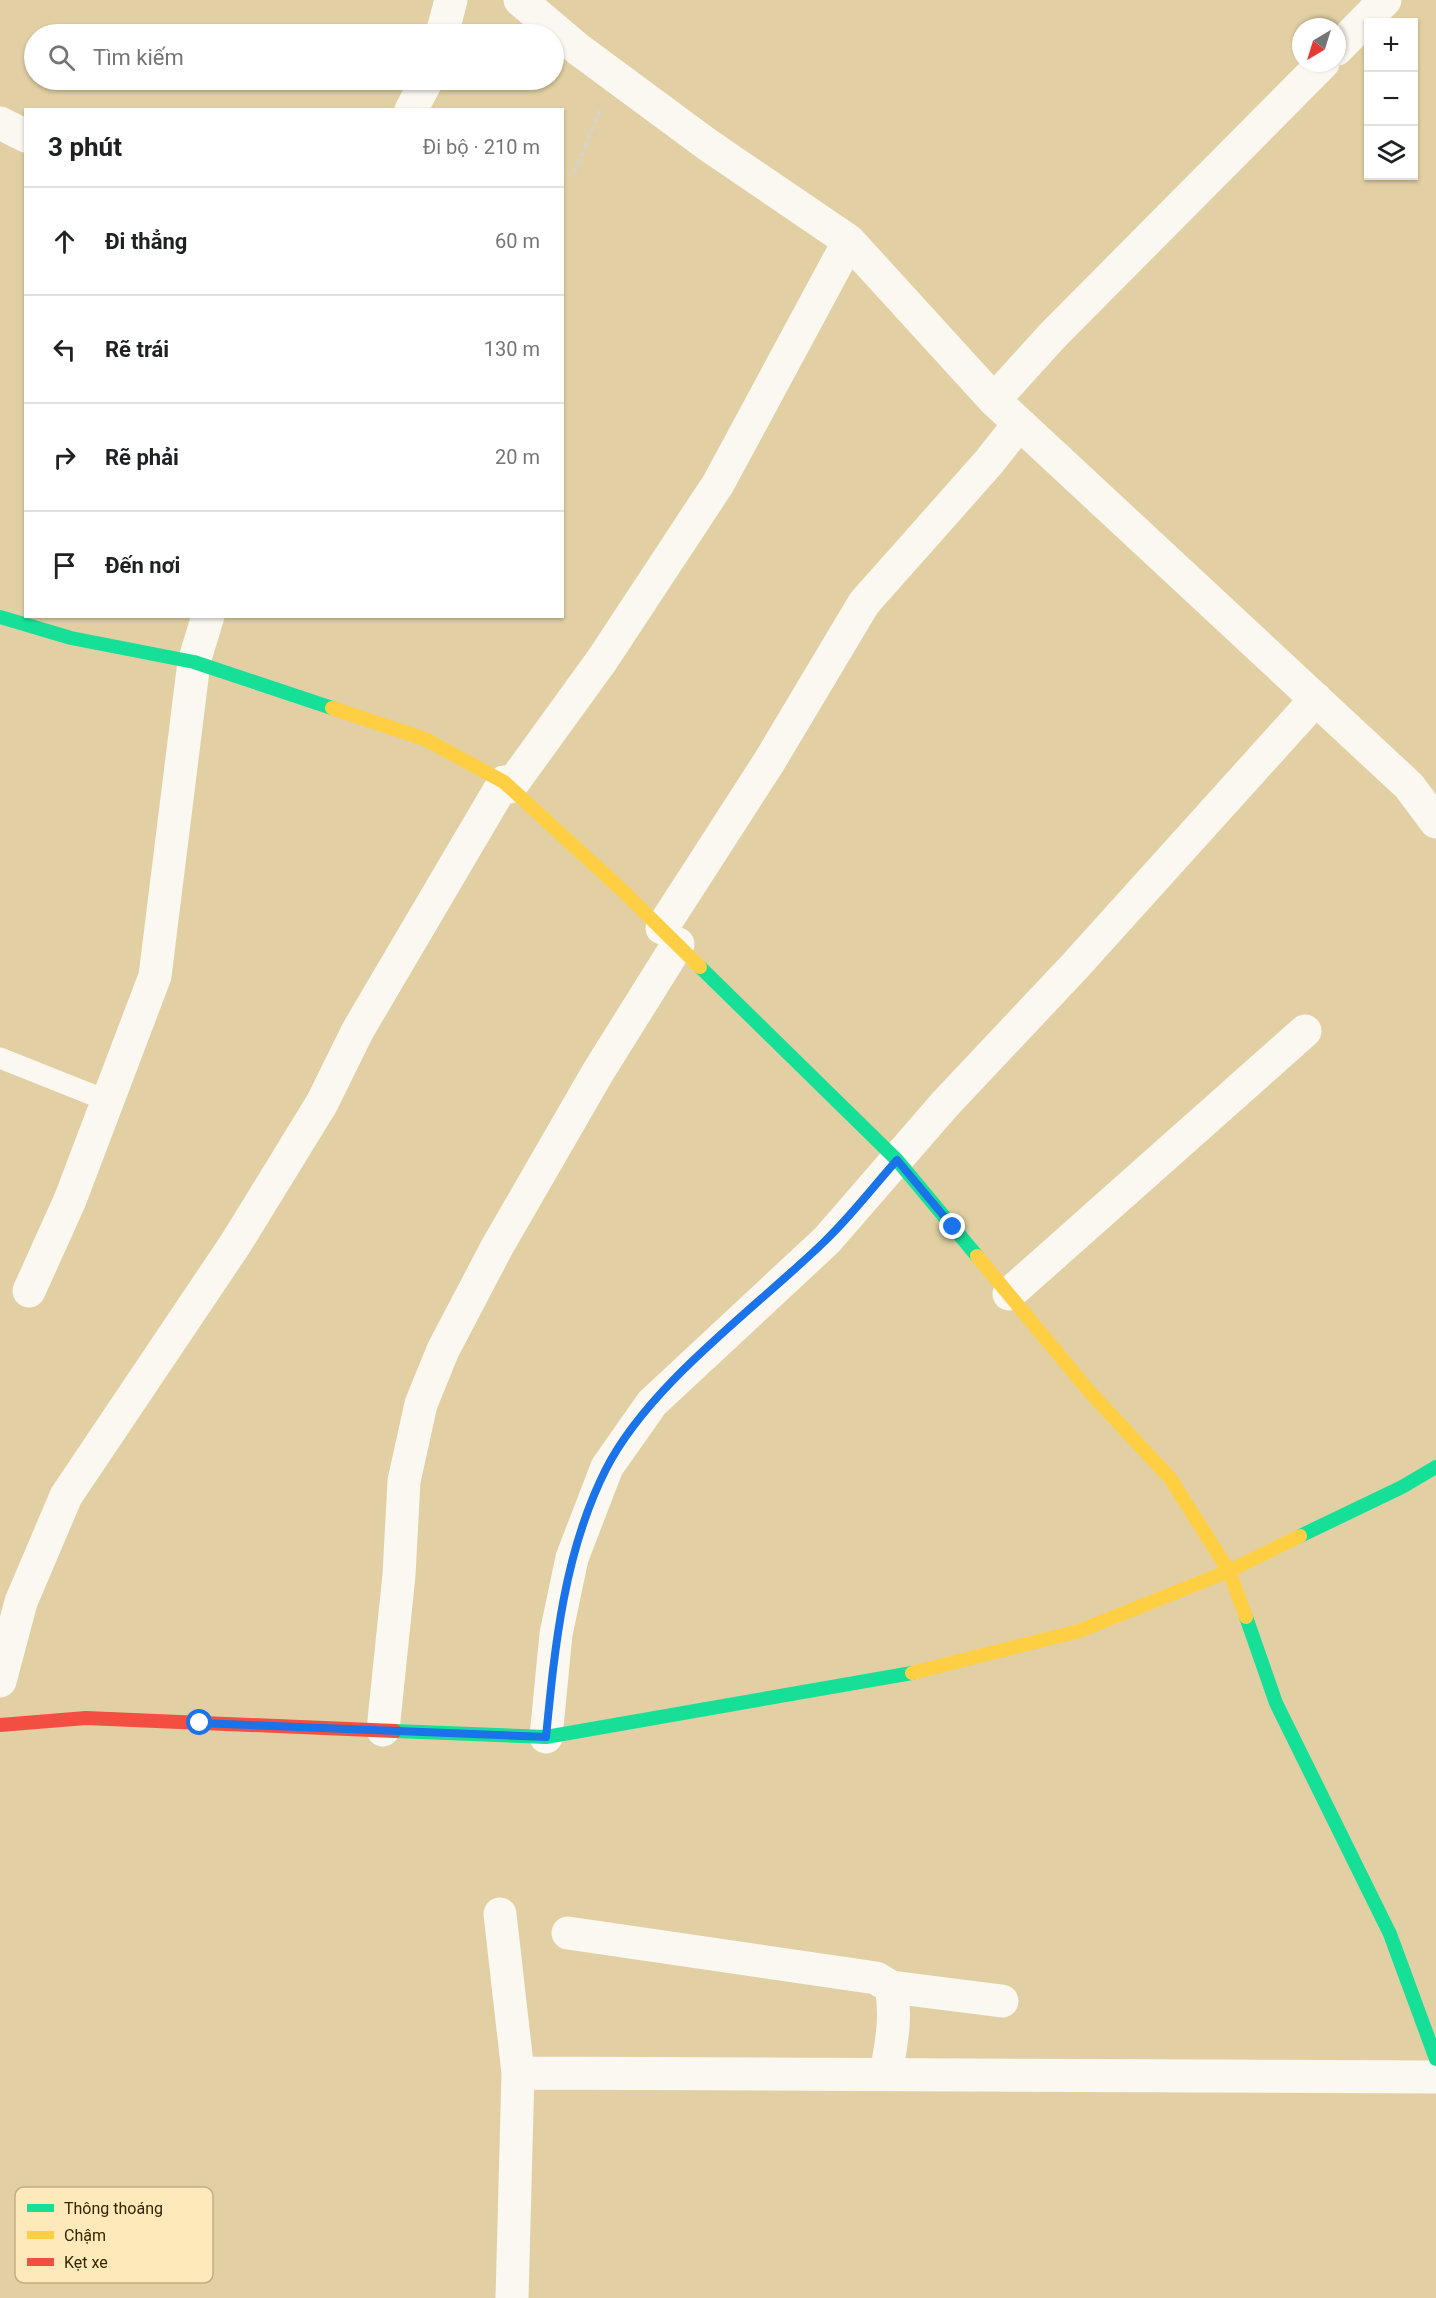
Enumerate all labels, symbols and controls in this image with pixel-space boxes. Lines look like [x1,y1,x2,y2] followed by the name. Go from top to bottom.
[1292,18,1346,72] north arrow
[1364,18,1418,180] map controls
[1364,18,1418,72] button: +
[24,24,564,90] search box
[45,41,78,74] icon: search
[93,45,184,70] text: Tìm kiếm
[1364,72,1418,126] button: −
[1364,126,1418,180] button: layers
[48,132,122,162] text: 3 phút
[423,135,540,159] text: Đi bộ · 210 m
[48,225,81,258] icon: ahead
[105,229,187,254] text: Đi thẳng
[495,229,540,253] text: 60 m
[48,333,81,366] icon: left
[105,337,169,362] text: Rẽ trái
[484,337,540,361] text: 130 m
[48,441,81,474] icon: right
[105,445,179,470] text: Rẽ phải
[495,445,540,469] text: 20 m
[48,549,81,582] icon: arrive
[105,553,180,578] text: Đến nơi
[939,1213,965,1239] route end
[186,1709,212,1735] route start
[15,2187,213,2283] legend
[64,2199,163,2218] text: Thông thoáng
[64,2226,106,2245] text: Chậm
[64,2253,108,2272] text: Kẹt xe

